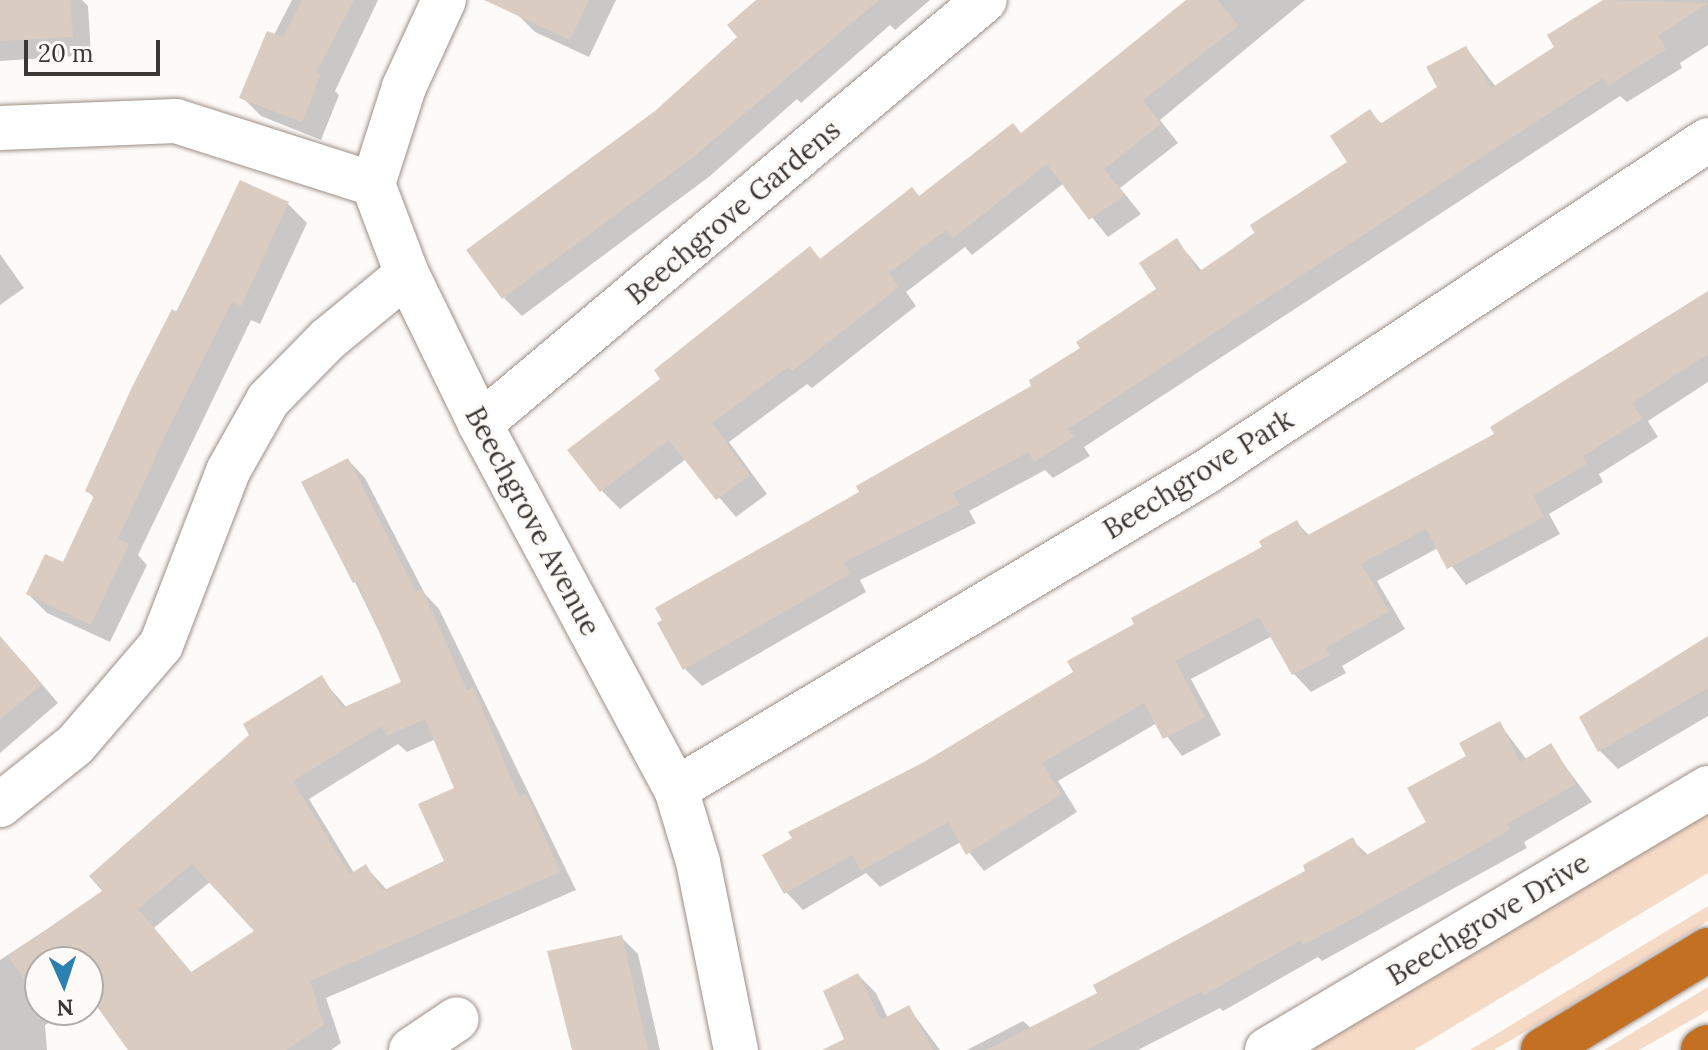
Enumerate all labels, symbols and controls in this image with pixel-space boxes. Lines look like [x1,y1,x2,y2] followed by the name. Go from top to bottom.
[28,24,164,74] scale bar
[38,38,94,69] text: 20 m
[619,113,847,311] street label: Beechgrove Gardens
[458,401,608,641] street label: Beechgrove Avenue
[1097,402,1299,546] street label: Beechgrove Park
[1381,846,1595,992] street label: Beechgrove Drive
[24,946,104,1026] north arrow
[56,994,74,1022] text: N

